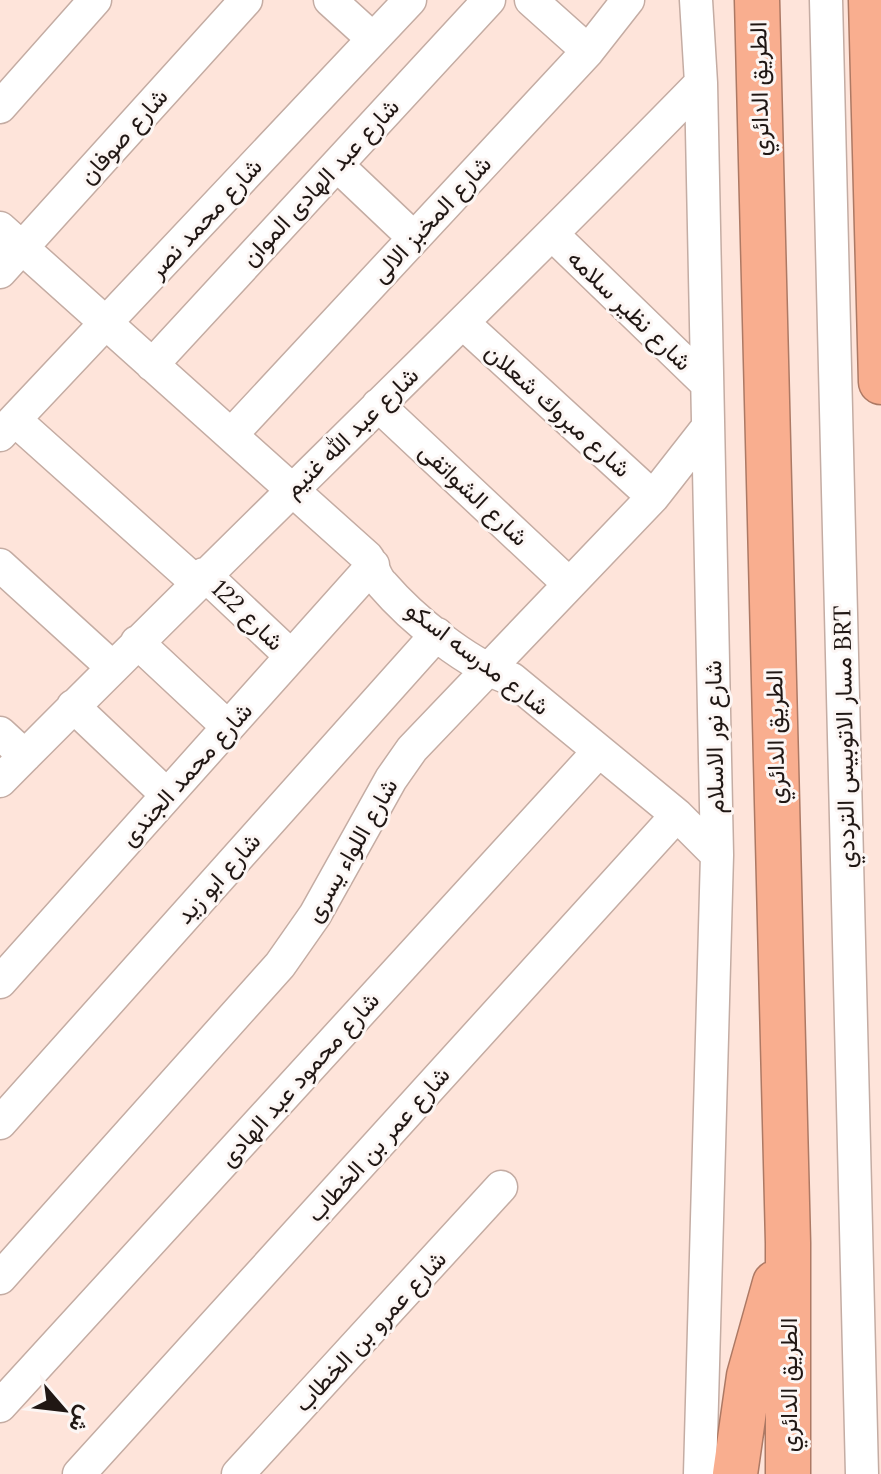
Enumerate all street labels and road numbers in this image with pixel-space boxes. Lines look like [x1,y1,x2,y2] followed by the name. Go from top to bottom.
[742,21,780,157] street label: الطريق الدائري
[72,81,175,191] street label: شارع صوفان
[234,91,407,273] street label: شارع عبد الهادى الموان
[364,149,499,290] street label: شارع المخبز الالى
[141,151,269,286] street label: شارع محمد نصر
[561,243,699,378] street label: شارع نظير سلامه
[478,336,638,485] street label: شارع مبروك شعلان
[277,360,426,505] street label: شارع عبد الله غنيم
[412,435,535,553] street label: شارع الشواتفى
[204,573,291,658] street label: شارع 122
[400,594,556,723] street label: شارع مدرسه اسكو
[826,605,866,869] street label: مسار الاتوبيس الترددي BRT
[697,660,732,814] street label: شارع نور الاسلام
[758,669,796,805] street label: الطريق الدائري
[113,696,260,853] street label: شارع محمد الجندى
[297,773,406,928] street label: شارع اللواء يسرى
[169,826,268,931] street label: شارع ابو زيد
[212,985,387,1174] street label: شارع محمود عبد الهادى
[300,1060,457,1229] street label: شارع عمر بن الخطاب
[287,1244,454,1419] street label: شارع عمرو بن الخطاب
[773,1318,808,1452] street label: الطريق الدائري

